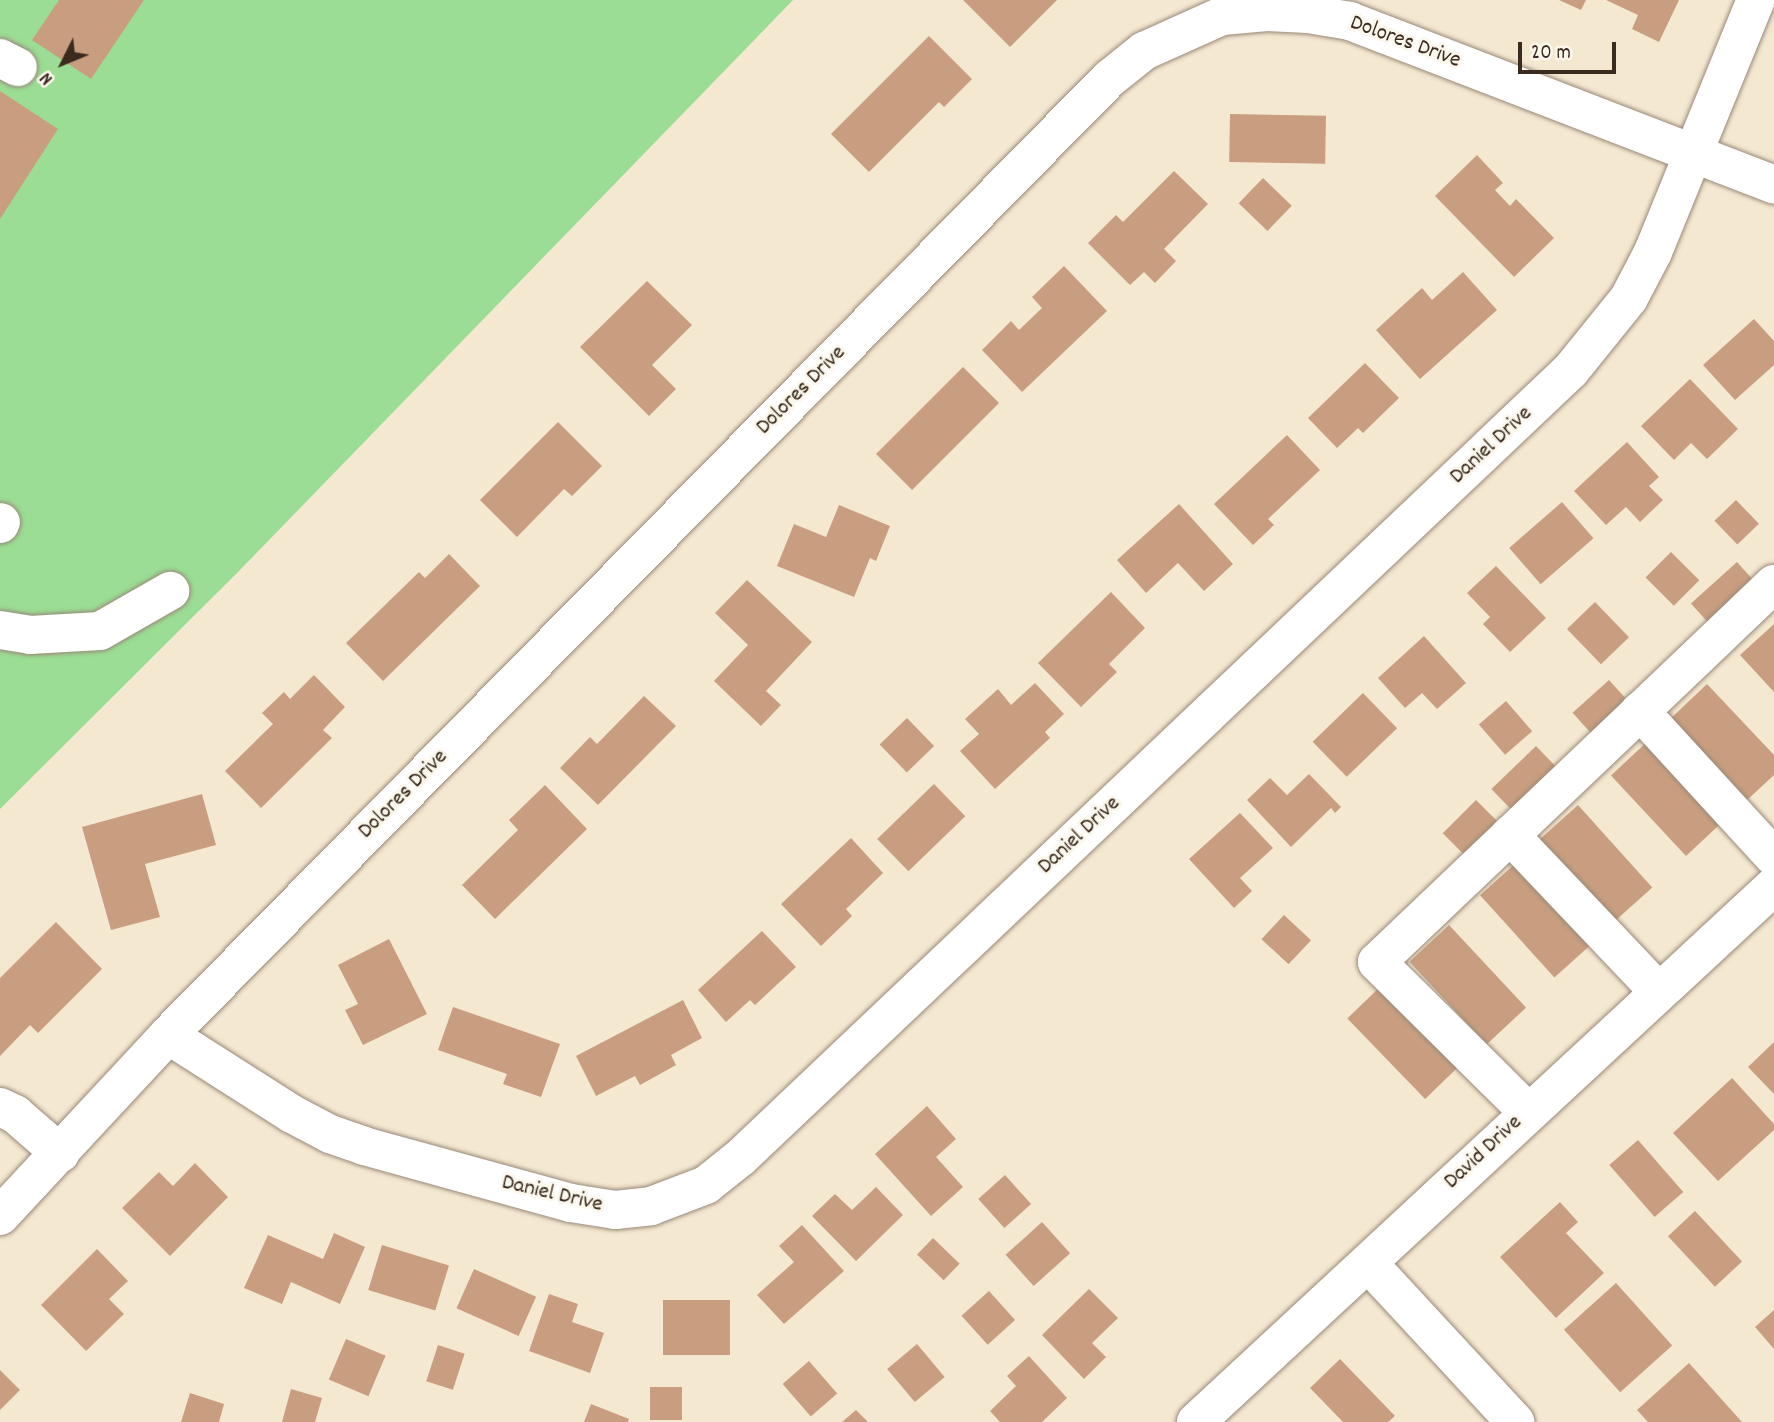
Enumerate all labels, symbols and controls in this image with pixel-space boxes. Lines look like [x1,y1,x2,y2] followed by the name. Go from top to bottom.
[1346,10,1464,76] street label: Dolores Drive
[28,28,98,98] north arrow
[1522,28,1620,72] scale bar
[1531,39,1571,69] text: 20 m
[34,65,60,90] text: N
[751,340,853,442] street label: Dolores Drive
[1445,401,1539,491] street label: Daniel Drive
[353,744,455,846] street label: Dolores Drive
[1033,791,1127,881] street label: Daniel Drive
[1439,1110,1529,1196] street label: David Drive
[499,1170,605,1220] street label: Daniel Drive

